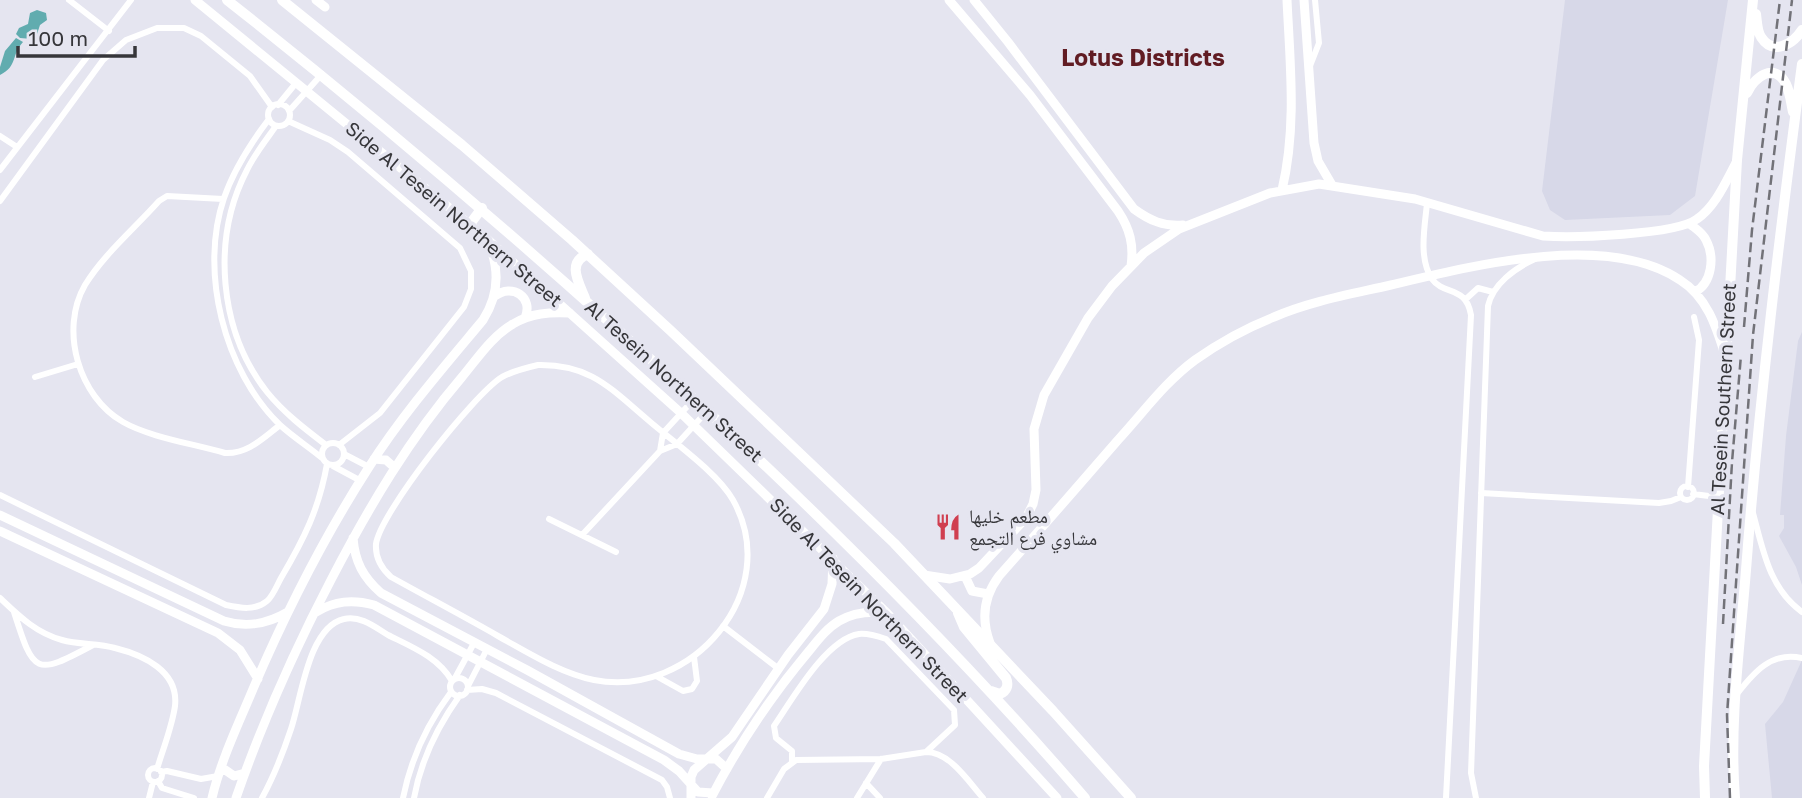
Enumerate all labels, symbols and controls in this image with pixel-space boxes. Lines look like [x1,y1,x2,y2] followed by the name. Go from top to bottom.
[18,14,135,58] scale bar
[28,25,88,51] text: 100 m
[1061,43,1225,71] district label: Lotus Districts
[341,116,567,311] street label: Side Al Tesein Northern Street
[1705,282,1740,516] street label: Al Tesein Southern Street
[581,295,768,466] street label: Al Tesein Northern Street
[765,493,973,707] street label: Side Al Tesein Northern Street
[969,504,1097,554] place label: مطعم خليها مشاوي فرع التجمع
[933,512,963,542] restaurant icon: مطعم خليها مشاوي فرع التجمع

